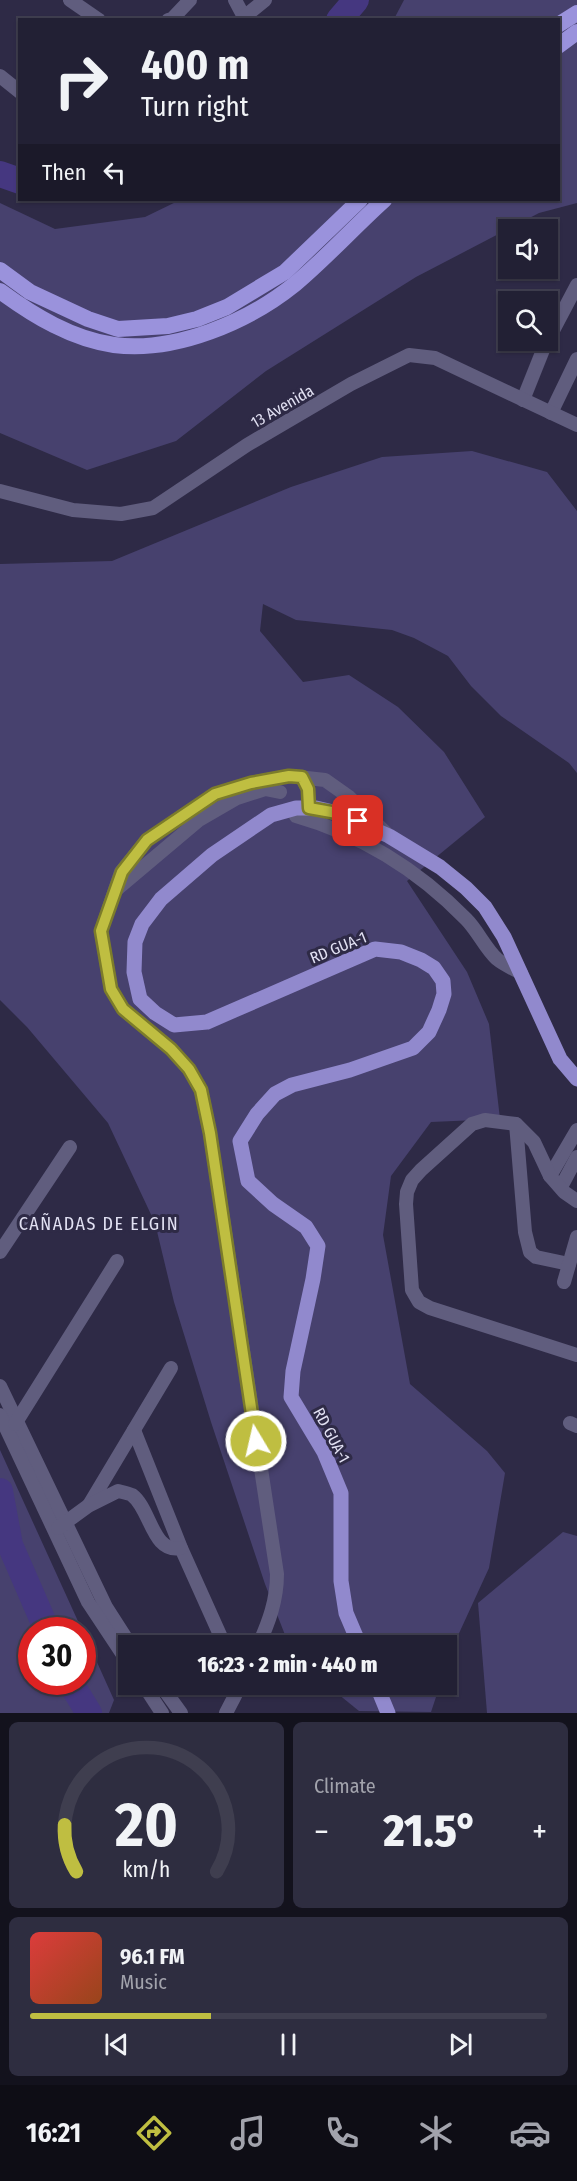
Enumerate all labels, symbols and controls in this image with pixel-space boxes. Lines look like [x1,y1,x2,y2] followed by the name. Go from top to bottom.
[141,40,249,90] text: 400 m
[42,42,120,120] icon: right
[141,91,249,123] text: Turn right
[98,156,131,189] icon: left
[42,159,86,186] text: Then
[498,219,558,351] map controls
[498,219,558,279] button: sound
[498,291,558,351] button: search
[247,381,317,432] street label: 13 Avenida
[332,795,383,846] pin
[341,804,374,837] icon: arrive
[307,928,369,967] street label: RD GUA-1
[19,1213,179,1235] district label: CAÑADAS DE ELGIN
[309,1405,354,1466] street label: RD GUA-1
[224,1409,288,1473] position arrow
[18,1617,96,1695] speed limit sign: 30
[197,1651,378,1678] text: 16:23 · 2 min · 440 m
[314,1774,376,1798] text: Climate
[114,1788,178,1863] text: 20
[383,1804,477,1858] text: 21.5°
[314,1812,329,1852] text: −
[532,1812,547,1852] text: +
[123,1857,170,1883] text: km/h
[120,1943,185,1970] text: 96.1 FM
[120,1970,167,1994] text: Music
[100,2028,133,2061] icon: previous
[272,2028,305,2061] icon: pause
[444,2028,477,2061] icon: next
[133,2112,175,2154] icon: directions
[227,2112,269,2154] icon: music
[321,2112,363,2154] icon: phone
[415,2112,457,2154] icon: climate
[509,2112,551,2154] icon: car
[26,2117,81,2149] text: 16:21

